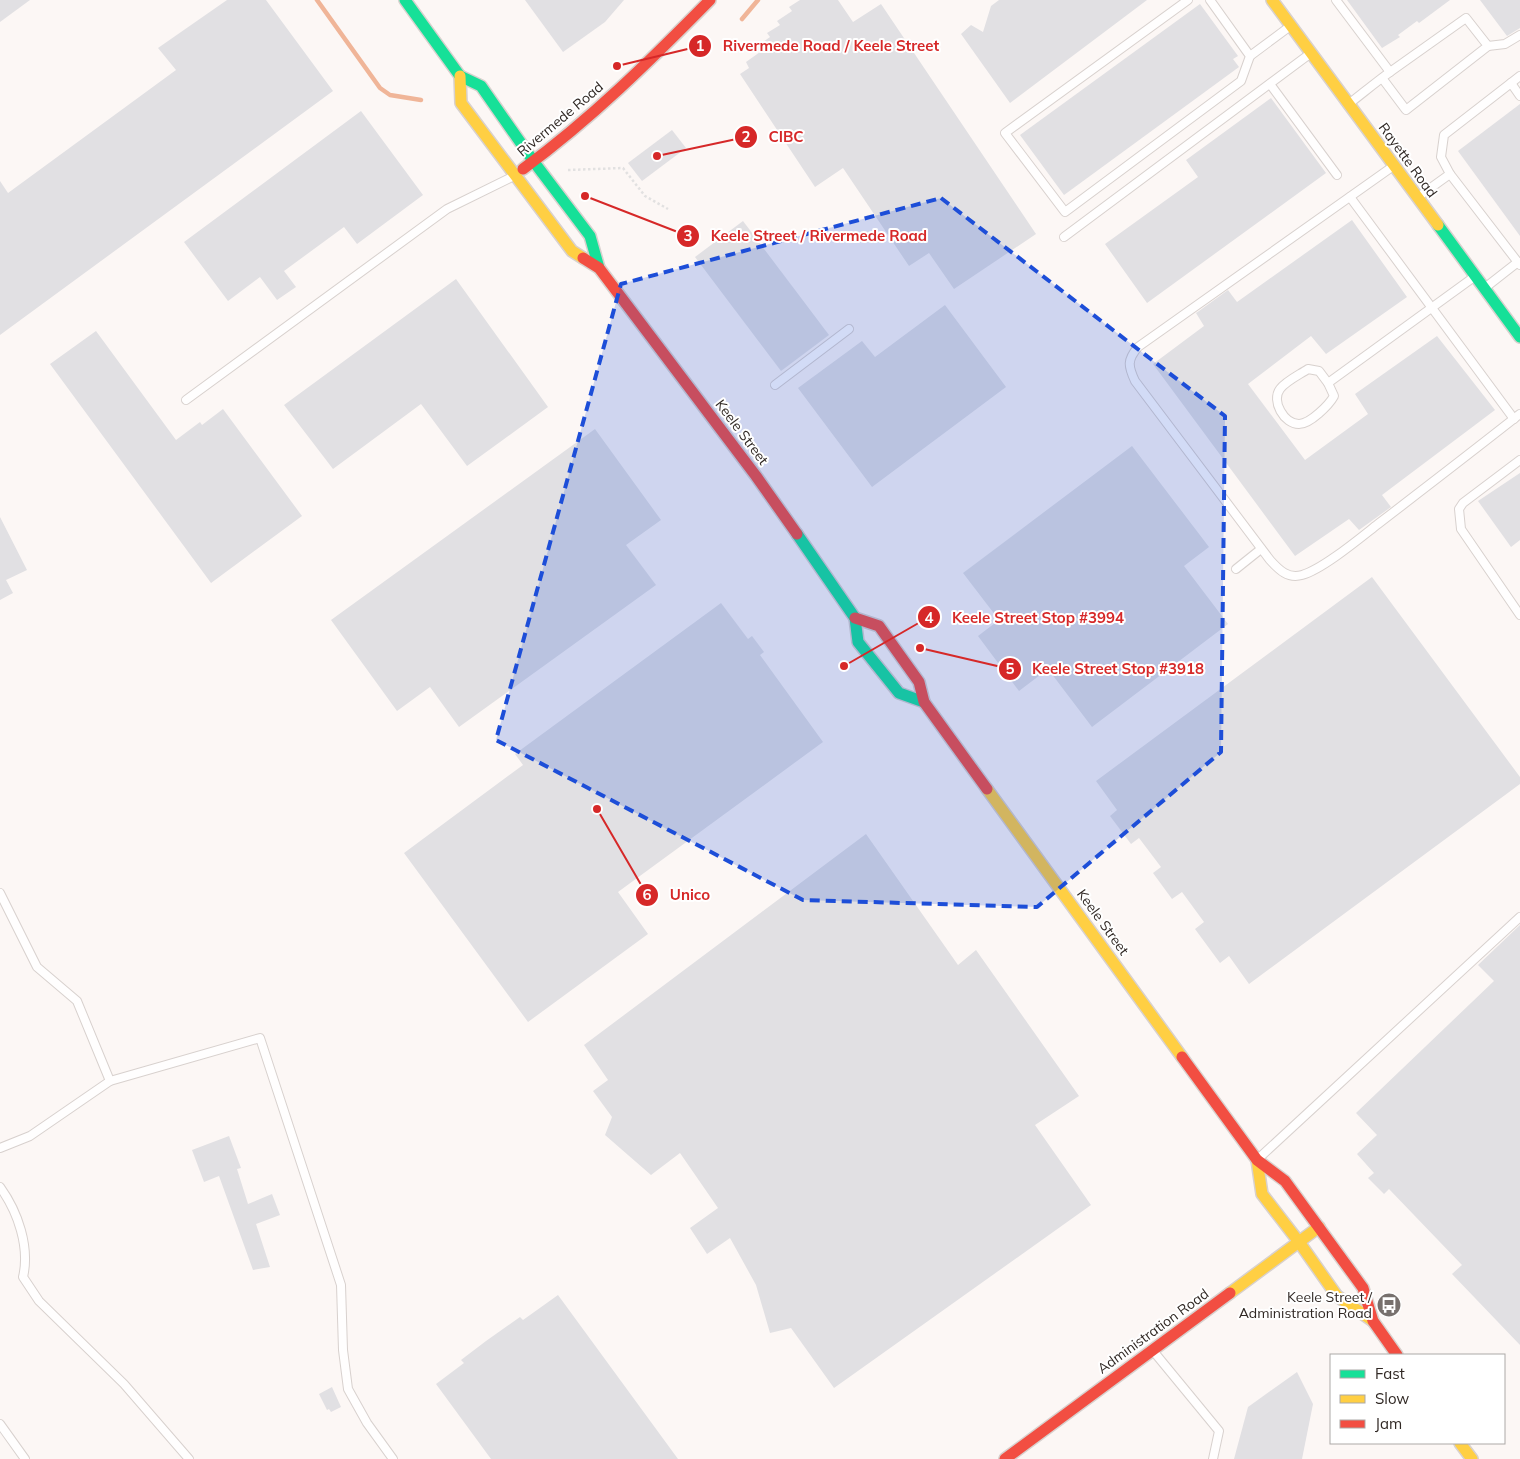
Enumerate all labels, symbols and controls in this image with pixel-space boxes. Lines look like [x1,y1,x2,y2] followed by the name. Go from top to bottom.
[687,31,949,61] callout: Rivermede Road / Keele Street
[695,36,705,55] text: 1
[723,36,939,55] text: Rivermede Road / Keele Street
[513,78,607,160] street label: Rivermede Road
[1375,119,1441,201] street label: Rayette Road
[734,122,814,152] callout: CIBC
[741,127,751,146] text: 2
[768,127,804,146] text: CIBC
[676,221,937,251] callout: Keele Street / Rivermede Road
[683,226,693,245] text: 3
[711,226,927,245] text: Keele Street / Rivermede Road
[712,396,772,468] street label: Keele Street
[917,602,1134,632] callout: Keele Street Stop #3994
[924,608,934,627] text: 4
[952,608,1124,627] text: Keele Street Stop #3994
[997,654,1214,684] callout: Keele Street Stop #3918
[1005,659,1015,678] text: 5
[1032,659,1204,678] text: Keele Street Stop #3918
[635,880,720,910] callout: Unico
[642,885,652,904] text: 6
[670,885,710,904] text: Unico
[1073,885,1133,959] street label: Keele Street
[1094,1285,1212,1377] street label: Administration Road
[1239,1288,1373,1322] place label: Keele Street / Administration Road
[1376,1292,1402,1318] bus stop icon: Keele Street / Administration Road
[1330,1354,1505,1444] legend
[1375,1364,1405,1383] text: Fast
[1375,1389,1409,1408] text: Slow
[1375,1414,1402,1433] text: Jam

